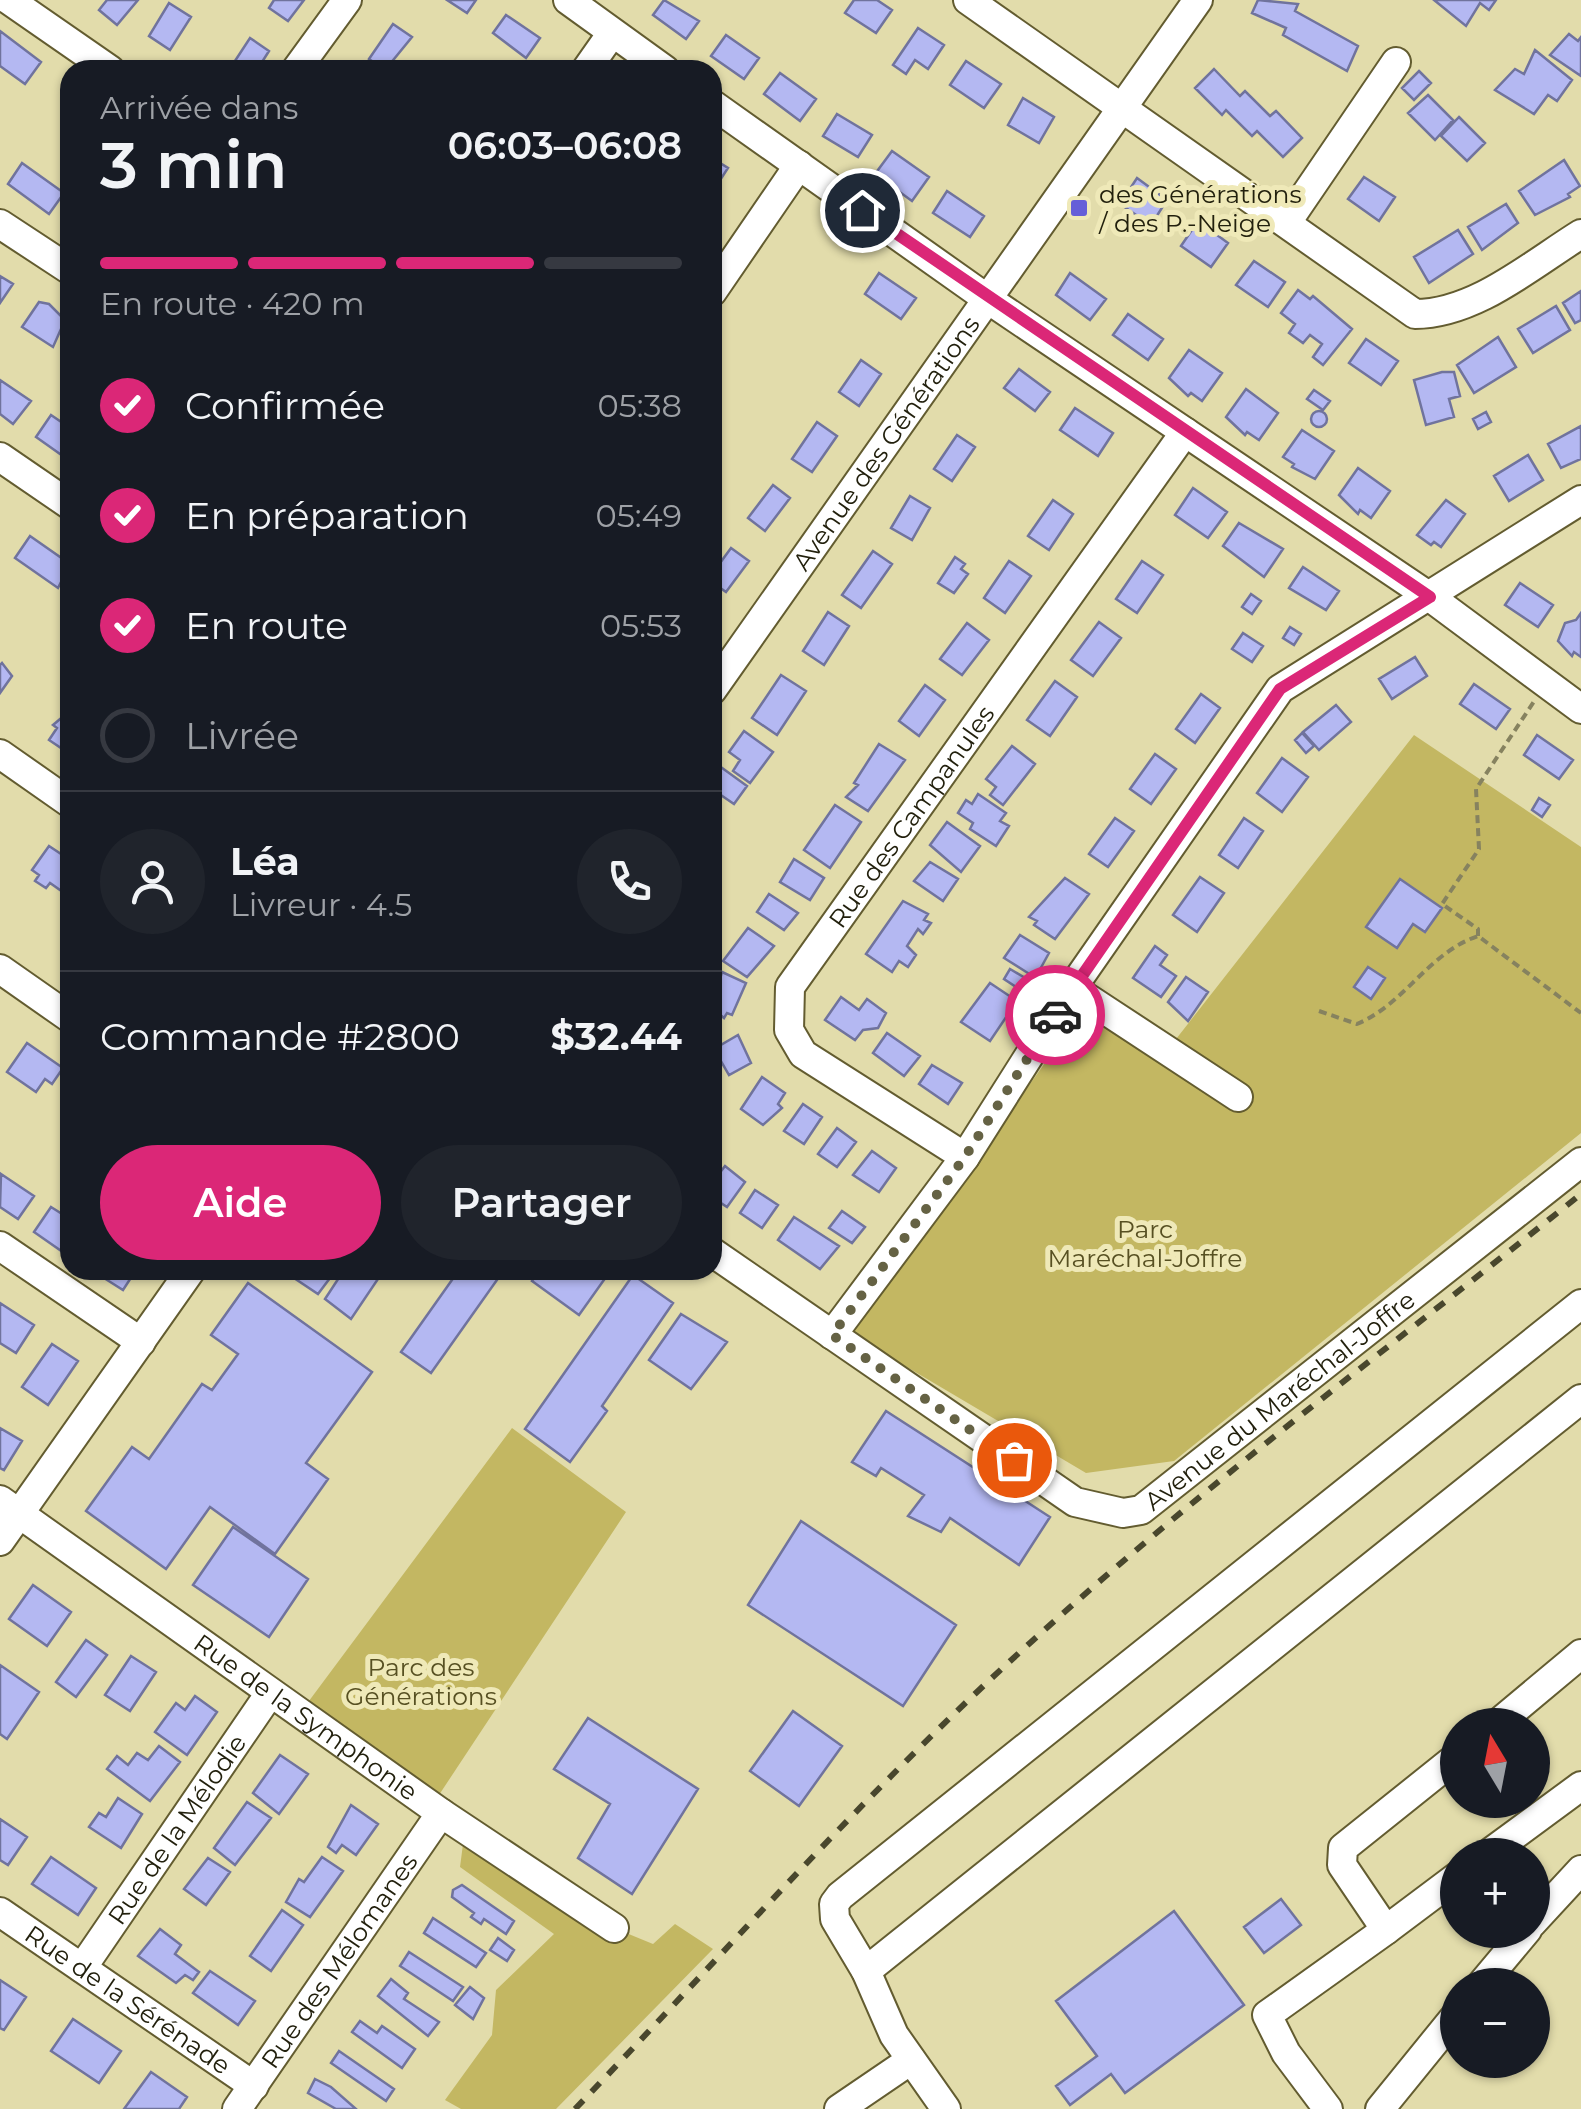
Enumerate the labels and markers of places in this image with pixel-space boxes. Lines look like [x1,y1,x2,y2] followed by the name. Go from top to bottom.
[820,168,905,253] pin
[1098,179,1302,238] place label: des Générations / des P.-Neige
[1068,197,1090,219] marker: des Générations / des P.-Neige
[972,1418,1057,1503] pin

